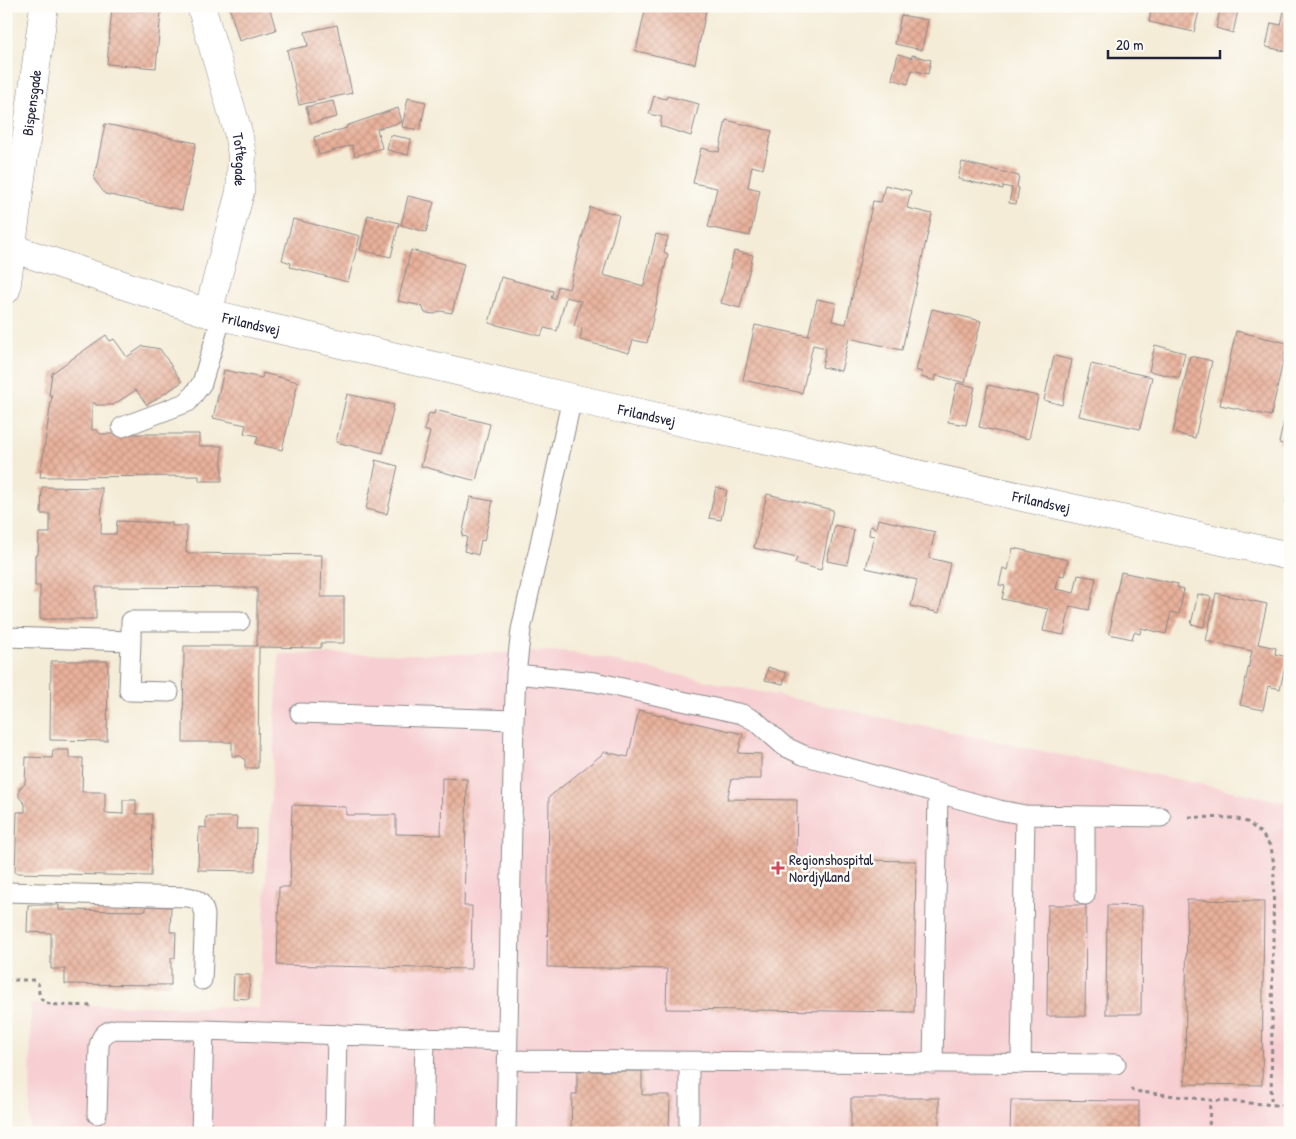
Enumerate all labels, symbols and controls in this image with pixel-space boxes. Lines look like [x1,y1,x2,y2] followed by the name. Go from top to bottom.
[1108,28,1221,60] scale bar
[1116,34,1143,55] text: 20 m
[16,68,46,137] street label: Bispensgade
[228,131,253,187] street label: Toftegade
[219,306,282,340] street label: Frilandsvej
[615,398,678,431] street label: Frilandsvej
[1010,485,1072,518] street label: Frilandsvej
[789,849,873,887] place label: Regionshospital Nordjylland
[771,861,785,875] marker: Regionshospital Nordjylland

